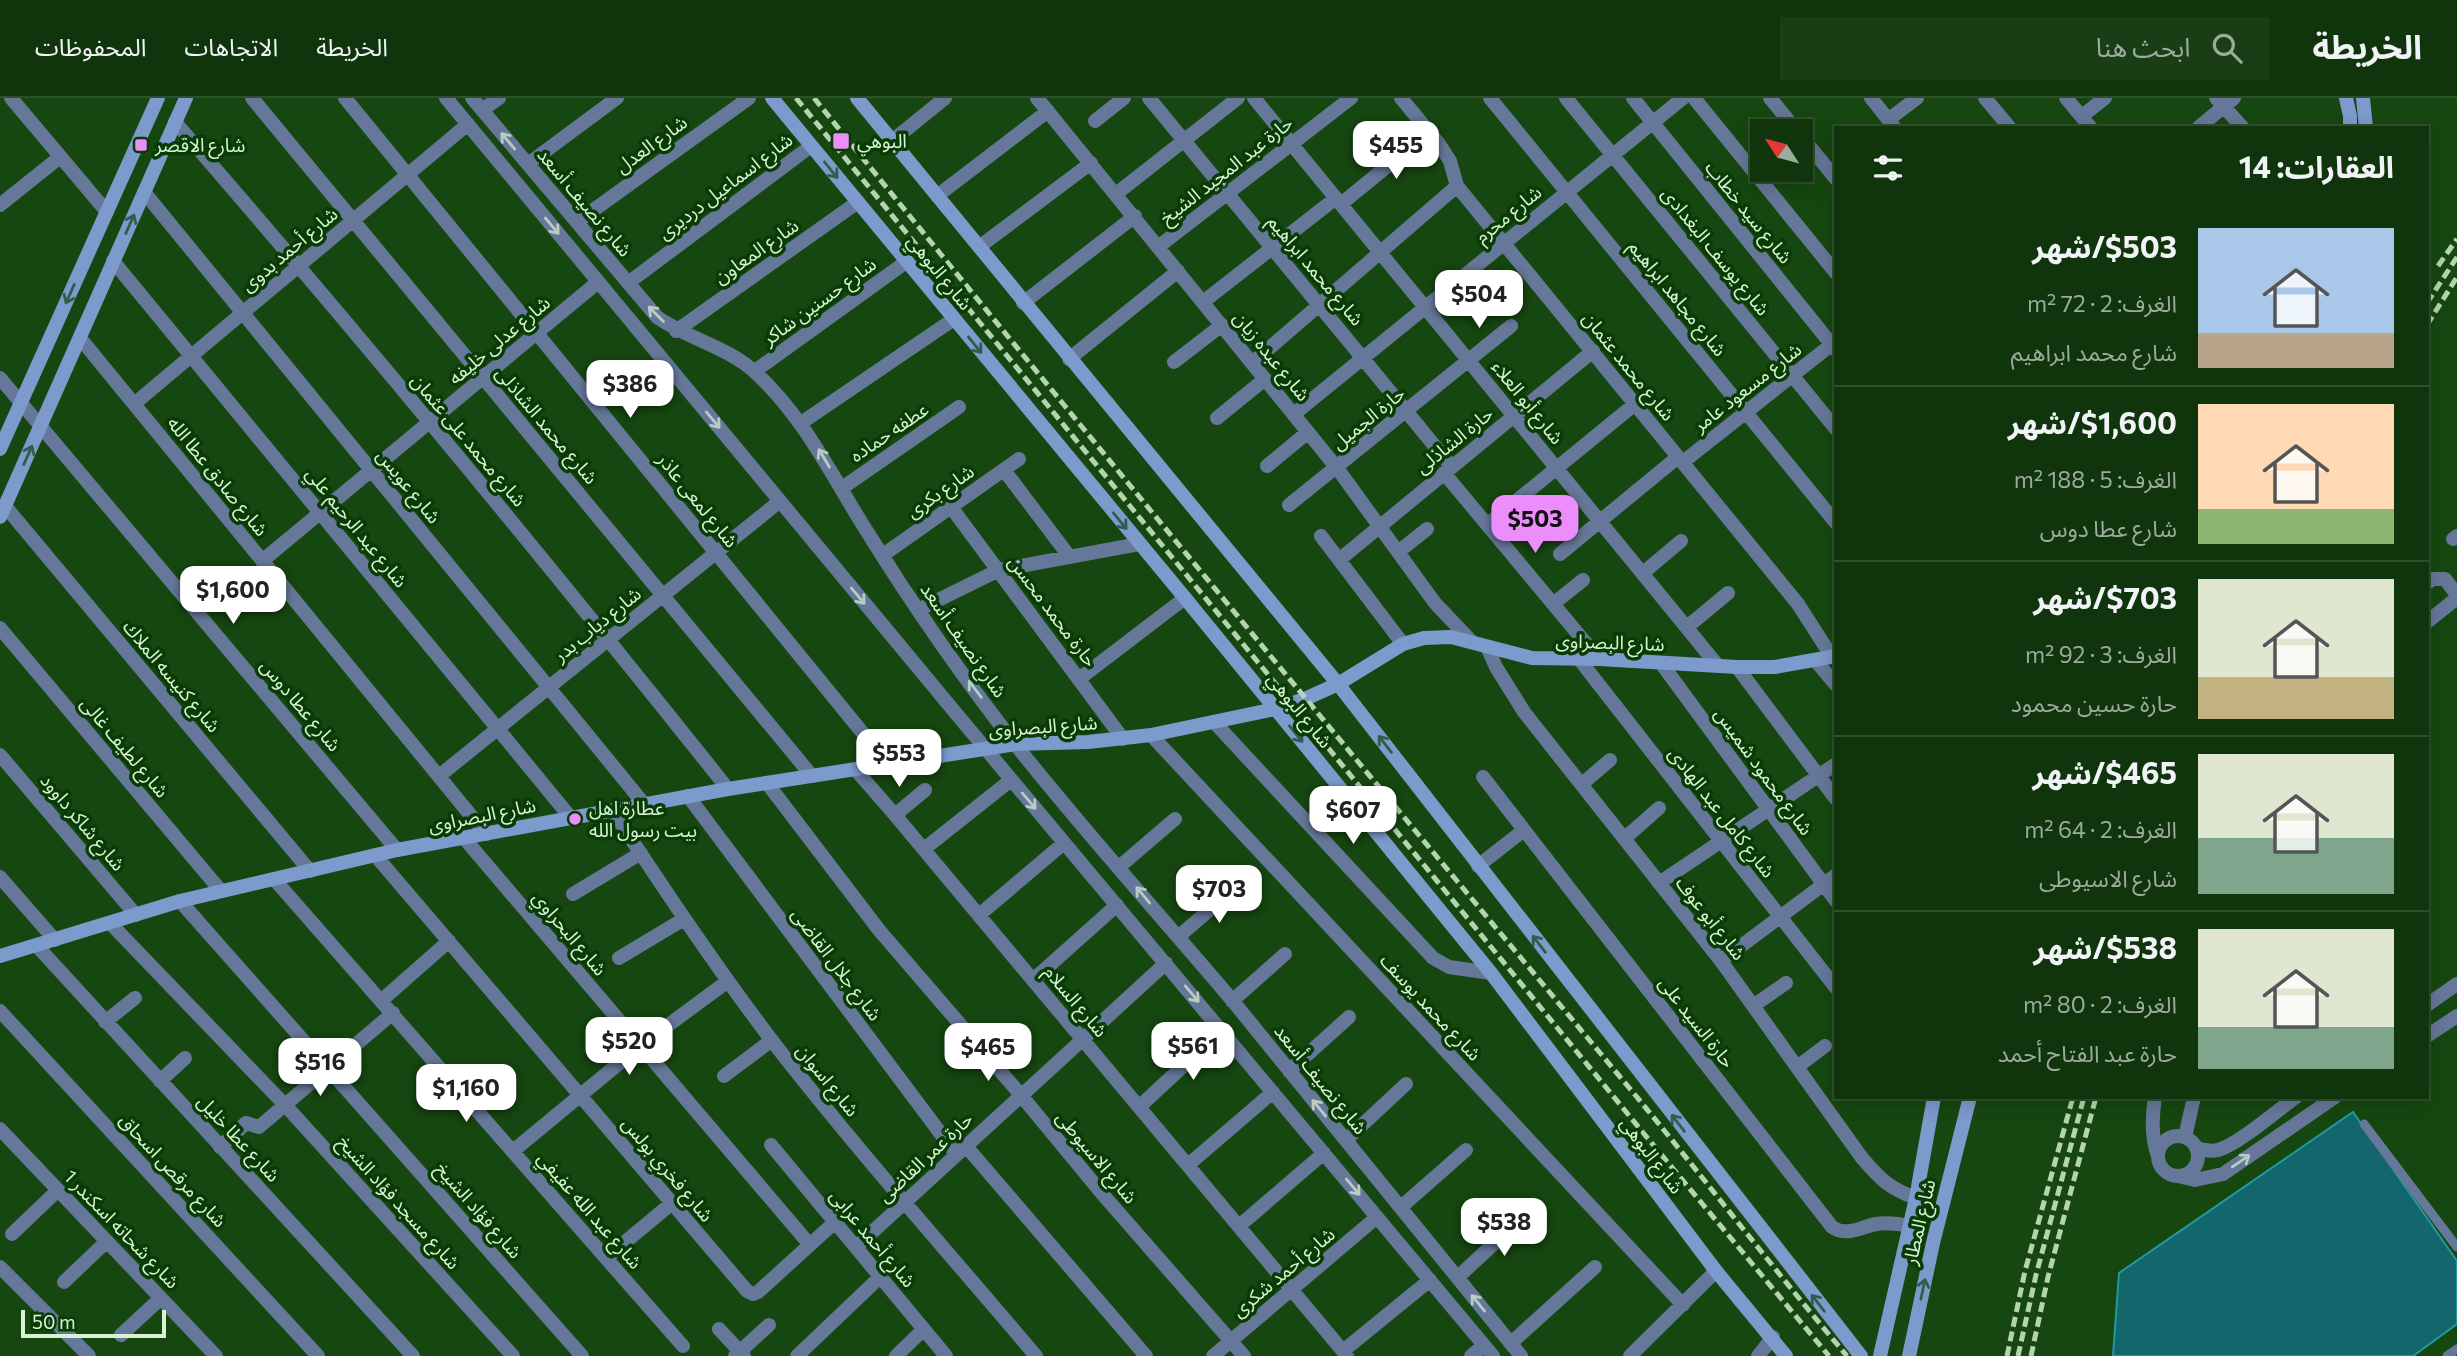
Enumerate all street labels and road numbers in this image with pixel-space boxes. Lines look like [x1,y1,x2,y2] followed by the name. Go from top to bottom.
[610,110,693,180] street label: شارع العدل
[1155,111,1299,232] street label: حارة عبد المجيد الشيخ
[653,127,798,246] street label: شارع اسماعيل درديرى
[531,143,638,263] street label: شارع نصيف أسعد
[1699,156,1798,270] street label: شارع سيد خطاب
[1470,180,1548,250] street label: شارع محرم
[1655,182,1775,321] street label: شارع يوسف البغدادى
[236,201,344,298] street label: شارع أحمد بدوى
[1260,210,1369,332] street label: شارع محمد ابراهيم
[709,213,804,291] street label: شارع المعاون
[900,229,978,317] street label: شارع البوهي
[1621,235,1732,363] street label: شارع مجاهد ابراهيم
[757,252,882,353] street label: شارع حسنين شاكر
[443,290,556,391] street label: شارع عدلى خليفه
[1227,306,1316,407] street label: شارع عبده زيان
[1576,307,1680,427] street label: شارع محمد عثمان
[1687,337,1807,439] street label: شارع مسعود عامر
[1485,355,1569,450] street label: شارع أبو العلاء
[489,361,603,490] street label: شارع محمد الشاذلى
[405,369,532,513] street label: شارع محمد على عثمان
[1326,381,1410,455] street label: حارة الجميل
[845,397,932,466] street label: عطفه حماده
[1410,401,1498,479] street label: حارة الشاذلى
[161,411,274,542] street label: شارع صادق عطا الله
[370,444,446,529] street label: شارع عويس
[650,447,744,554] street label: شارع لمعى عاذر
[901,459,980,525] street label: شارع بكرى
[298,462,413,594] street label: شارع عبد الرحيم علي
[1003,551,1103,671] street label: حارة محمد محسن
[914,578,1012,703] street label: شارع نصيف أسعد
[548,581,647,669] street label: شارع دياب بدر
[116,615,226,739] street label: شارع كنيسه الملاك
[1555,628,1665,658] street label: شارع البصراوى
[254,654,347,757] street label: شارع عطا دوس
[1260,667,1338,755] street label: شارع البوهي
[74,692,174,804] street label: شارع لطيف غالى
[1708,702,1819,841] street label: شارع محمود شميس
[988,710,1098,744] street label: شارع البصراوى
[1662,742,1781,883] street label: شارع كامل عبد الهادى
[34,768,131,877] street label: شارع شاكر داوود
[426,793,538,839] street label: شارع البصراوى
[1669,871,1751,966] street label: شارع أبو عوف
[525,886,612,982] street label: شارع البحراوي
[785,903,887,1027] street label: شارع جلال القاضى
[1374,948,1487,1067] street label: شارع محمد يوسف
[1037,960,1113,1044] street label: شارع السلام
[1654,971,1740,1073] street label: حارة السيد على
[1268,1019,1373,1140] street label: شارع نصيف أسعد
[790,1039,865,1122] street label: شارع اسوان
[191,1089,286,1188] street label: شارع عطا خليل
[1050,1106,1143,1210] street label: شارع الاسيوطى
[872,1107,978,1207] street label: حارة عمر القاضى
[113,1108,232,1233] street label: شارع مرقص اسحاق
[614,1111,719,1229] street label: شارع فخري بولس
[1612,1112,1689,1200] street label: شارع البوهي
[330,1130,466,1276] street label: شارع مسجد فؤاد الشيخ
[530,1146,648,1276] street label: شارع عبد الله عفيفي
[428,1157,528,1265] street label: شارع فؤاد الشيخ
[58,1164,185,1295] street label: شارع شحاته اسكندر 1
[1897,1177,1942,1269] street label: شارع المطار
[823,1184,921,1293] street label: شارع أحمد عرابى
[1226,1222,1341,1324] street label: شارع أحمد شكرى

